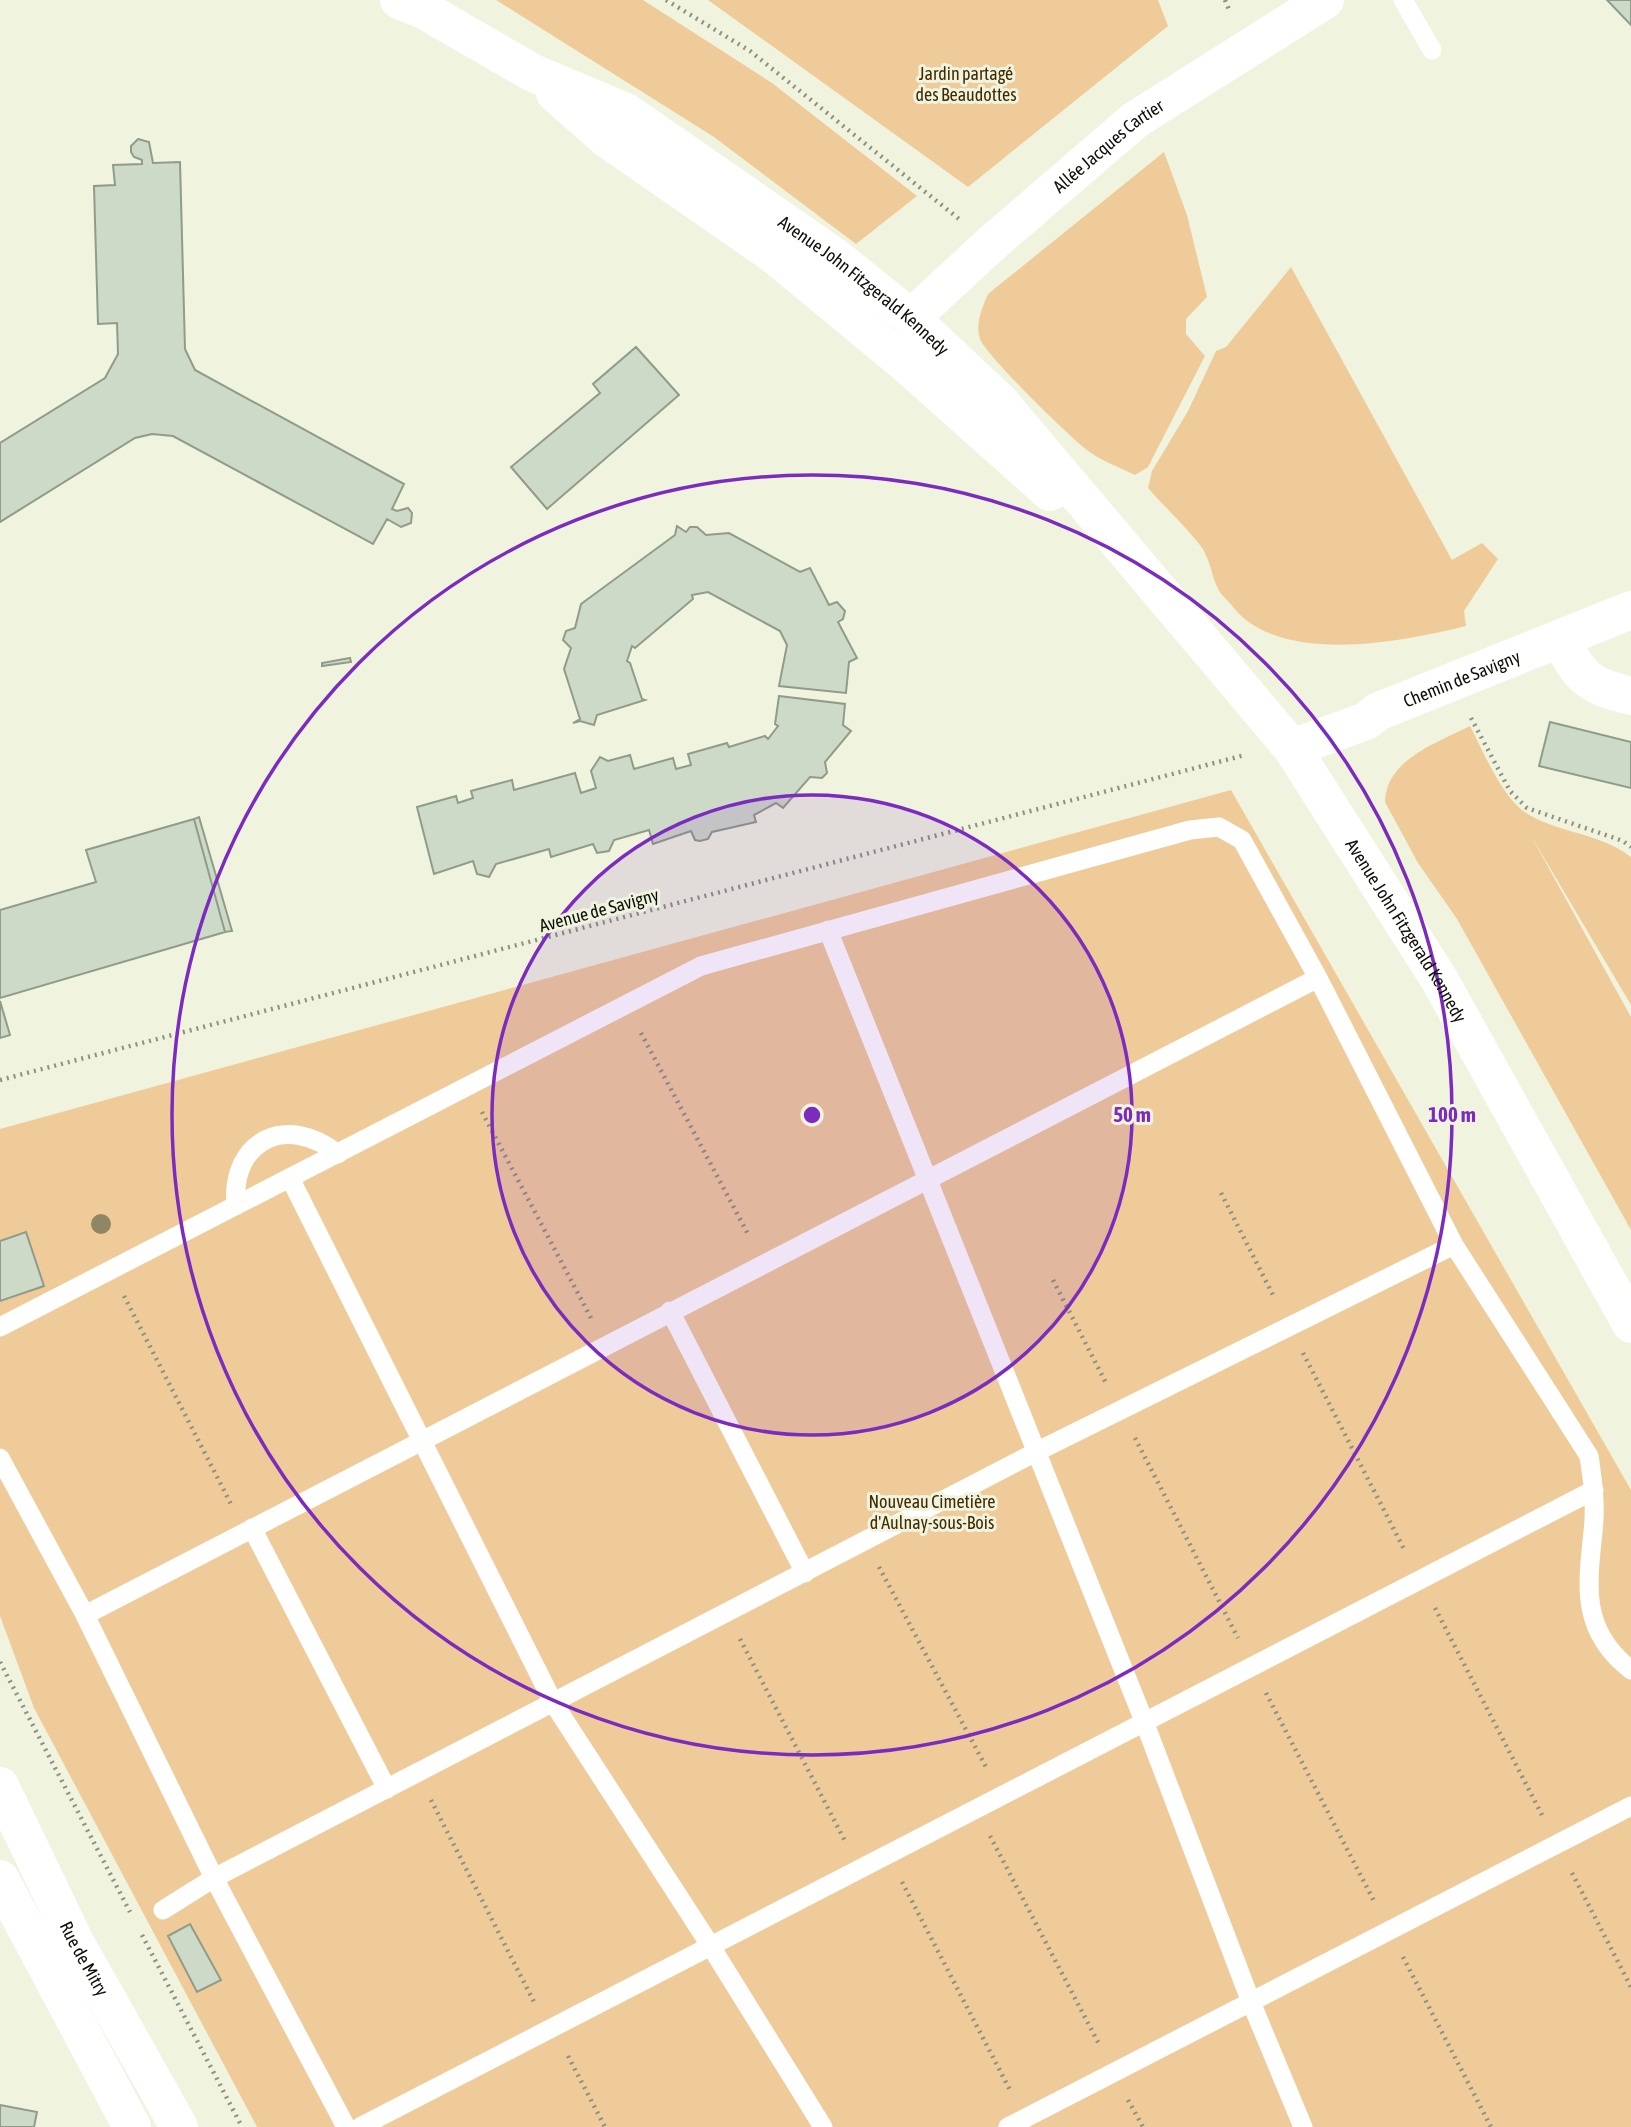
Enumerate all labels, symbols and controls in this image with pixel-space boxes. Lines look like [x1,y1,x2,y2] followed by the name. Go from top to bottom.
[916,63,1017,105] park label: Jardin partagé des Beaudottes
[1048,94,1168,197] street label: Allée Jacques Cartier
[775,211,954,359] street label: Avenue John Fitzgerald Kennedy
[1400,645,1523,711] street label: Chemin de Savigny
[1342,835,1471,1026] street label: Avenue John Fitzgerald Kennedy
[537,884,661,936] street label: Avenue de Savigny
[1113,1102,1151,1126] text: 50 m
[1428,1102,1476,1126] text: 100 m
[800,1103,824,1127] centre of rings
[868,1491,996,1533] park label: Nouveau Cimetière d'Aulnay-sous-Bois
[56,1918,114,1999] street label: Rue de Mitry

